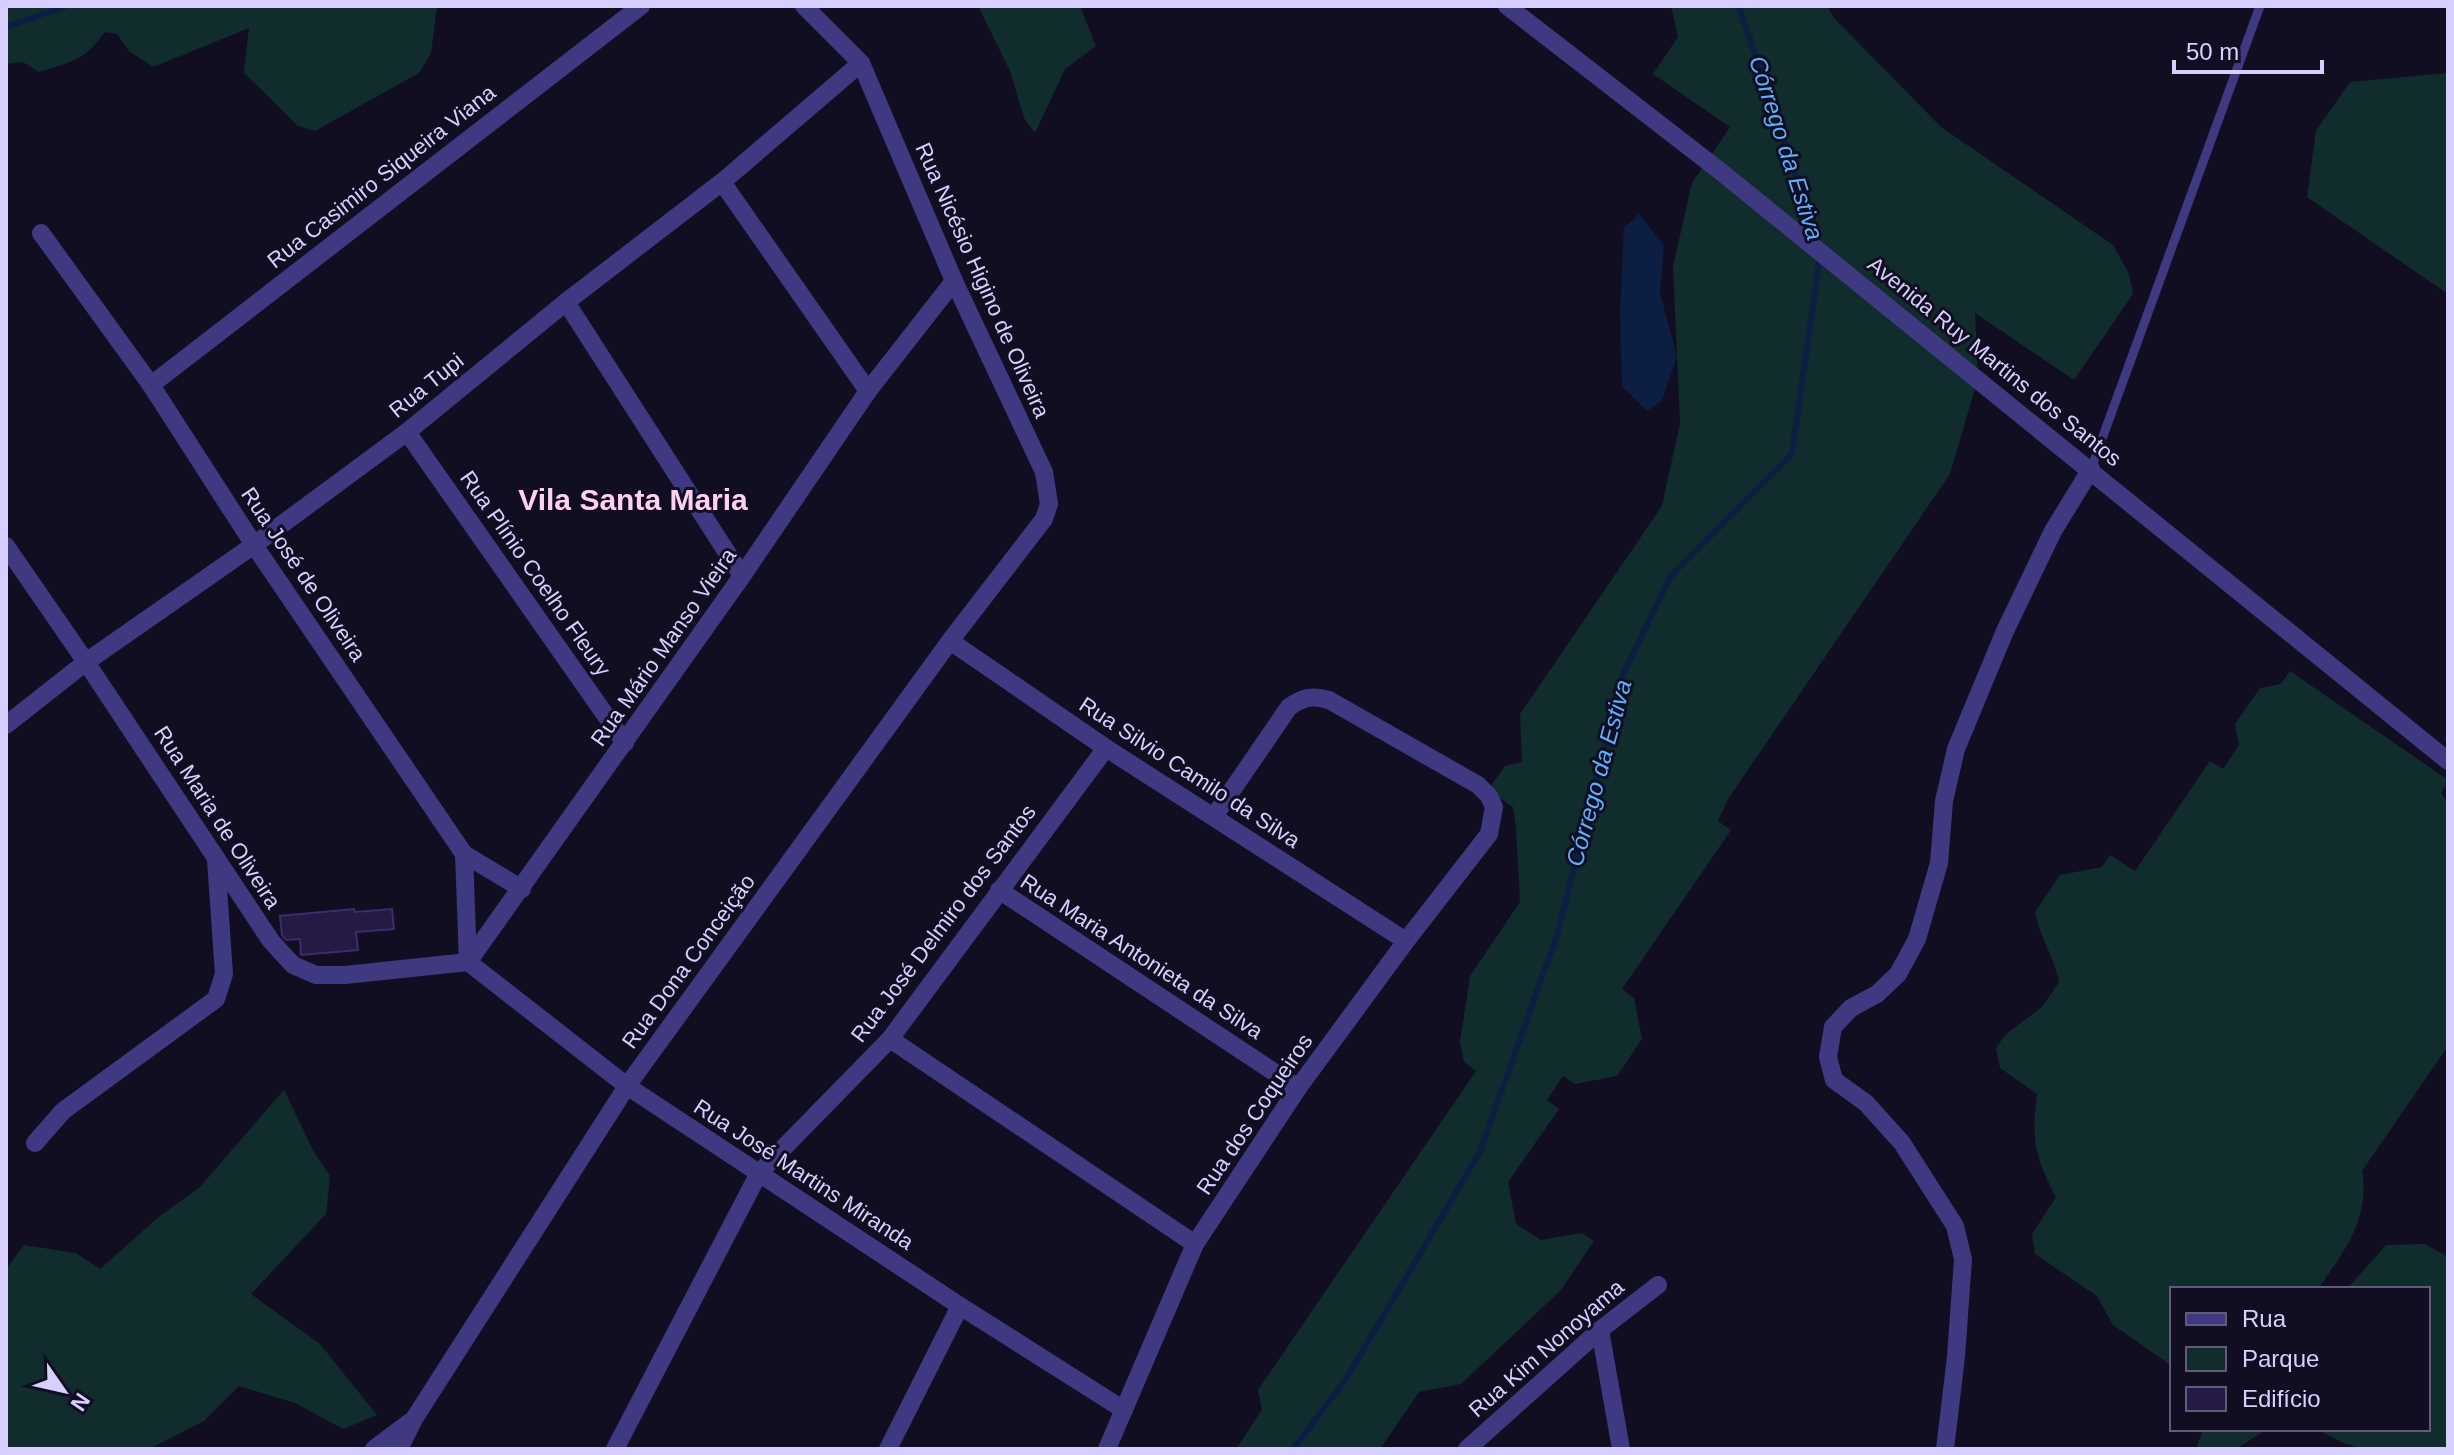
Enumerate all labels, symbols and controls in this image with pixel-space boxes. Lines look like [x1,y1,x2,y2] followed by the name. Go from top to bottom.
[2174,24,2322,74] scale bar
[2186,38,2239,65] text: 50 m
[1744,52,1829,243] water label: Córrego da Estiva
[262,79,501,273] street label: Rua Casimiro Siqueira Viana
[910,139,1055,422] street label: Rua Nicésio Higino de Oliveira
[1863,251,2126,471] street label: Avenida Ruy Martins dos Santos
[384,348,468,423] street label: Rua Tupi
[455,466,616,681] street label: Rua Plínio Coelho Fleury
[236,483,371,667] street label: Rua José de Oliveira
[518,483,748,516] district label: Vila Santa Maria
[586,543,742,751] street label: Rua Mário Manso Vieira
[1561,677,1636,869] water label: Córrego da Estiva
[1075,692,1305,854] street label: Rua Silvio Camilo da Silva
[149,721,286,914] street label: Rua Maria de Oliveira
[846,800,1041,1047] street label: Rua José Delmiro dos Santos
[617,869,760,1053] street label: Rua Dona Conceição
[1016,869,1268,1045] street label: Rua Maria Antonieta da Silva
[1191,1029,1317,1199] street label: Rua dos Coqueiros
[689,1094,919,1255] street label: Rua José Martins Miranda
[1464,1274,1629,1422] street label: Rua Kim Nonoyama
[2170,1287,2430,1431] legend
[2242,1305,2287,1332] text: Rua
[2242,1345,2319,1372] text: Parque
[24,1351,104,1431] north arrow
[2242,1385,2321,1412] text: Edifício
[65,1388,95,1415] text: N

